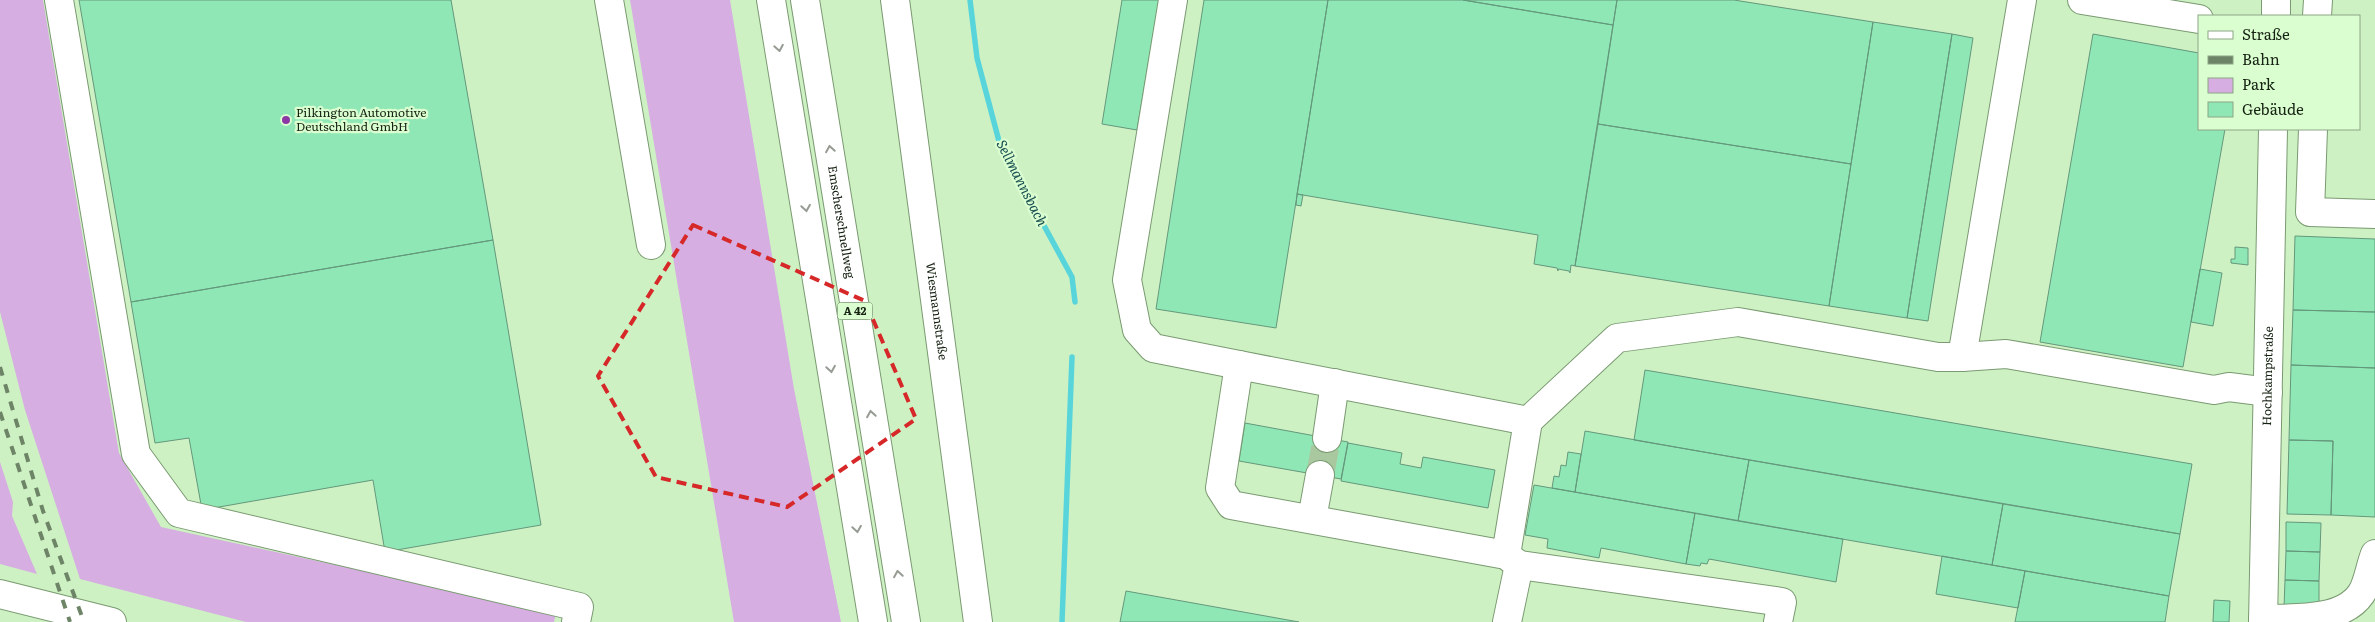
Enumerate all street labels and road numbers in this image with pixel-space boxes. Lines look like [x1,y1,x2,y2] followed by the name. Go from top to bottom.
[824,164,860,280] street label: Emscherschnellweg
[922,261,953,361] street label: Wiesmannstraße
[838,302,872,320] road number: A 42
[2257,326,2277,426] street label: Hochkampstraße

